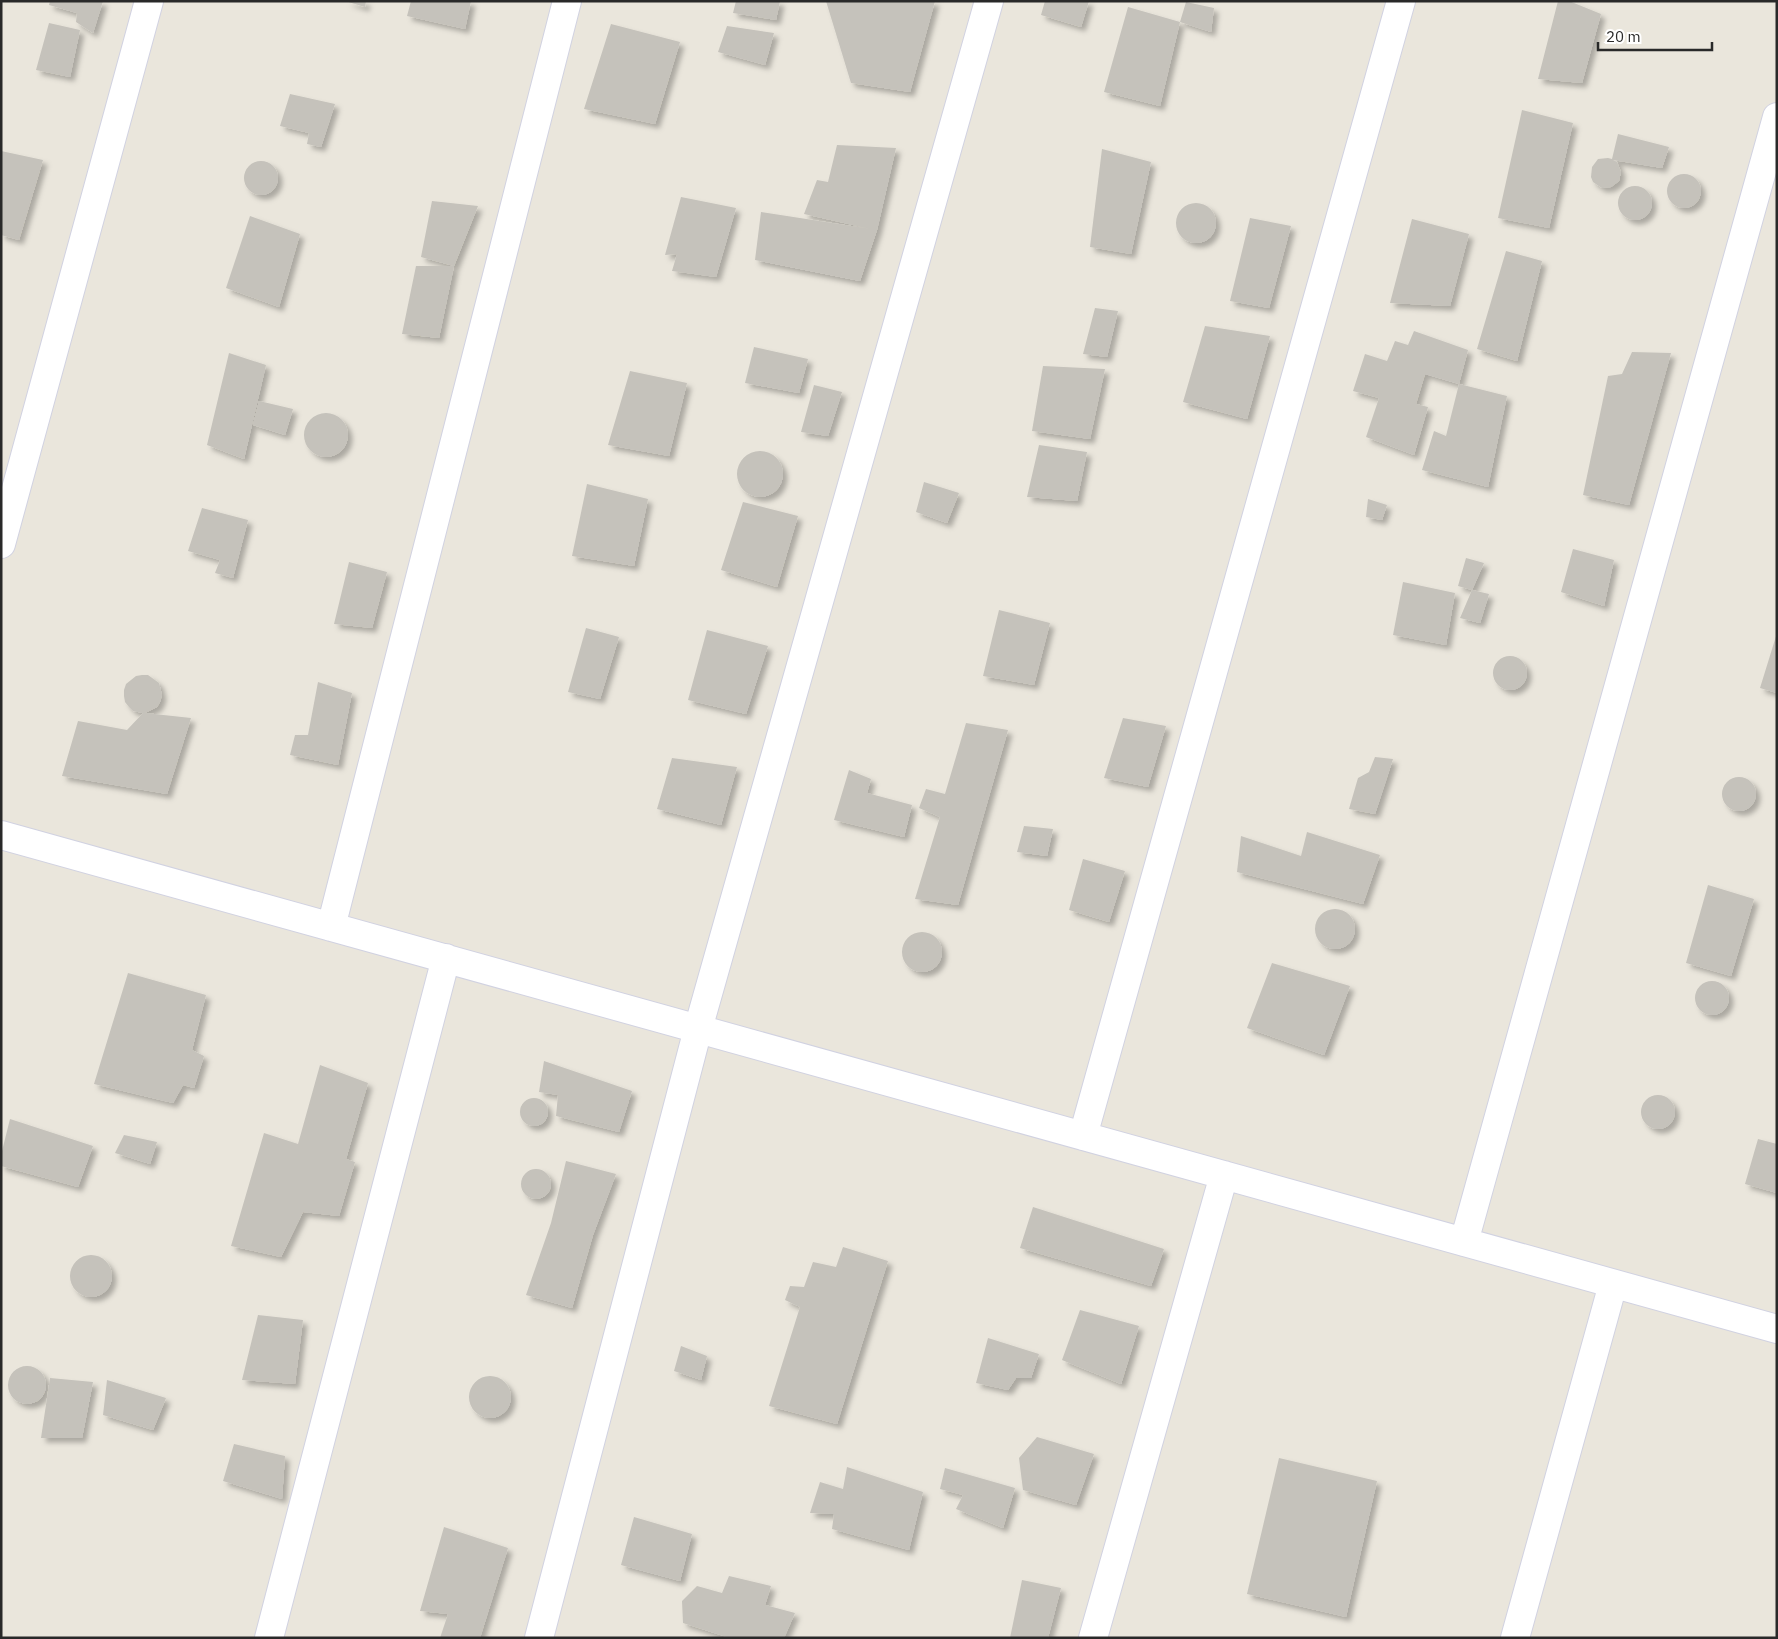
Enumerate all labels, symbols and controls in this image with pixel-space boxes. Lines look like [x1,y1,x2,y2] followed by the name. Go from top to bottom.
[1598,20,1712,52] scale bar
[1606,27,1641,46] text: 20 m

